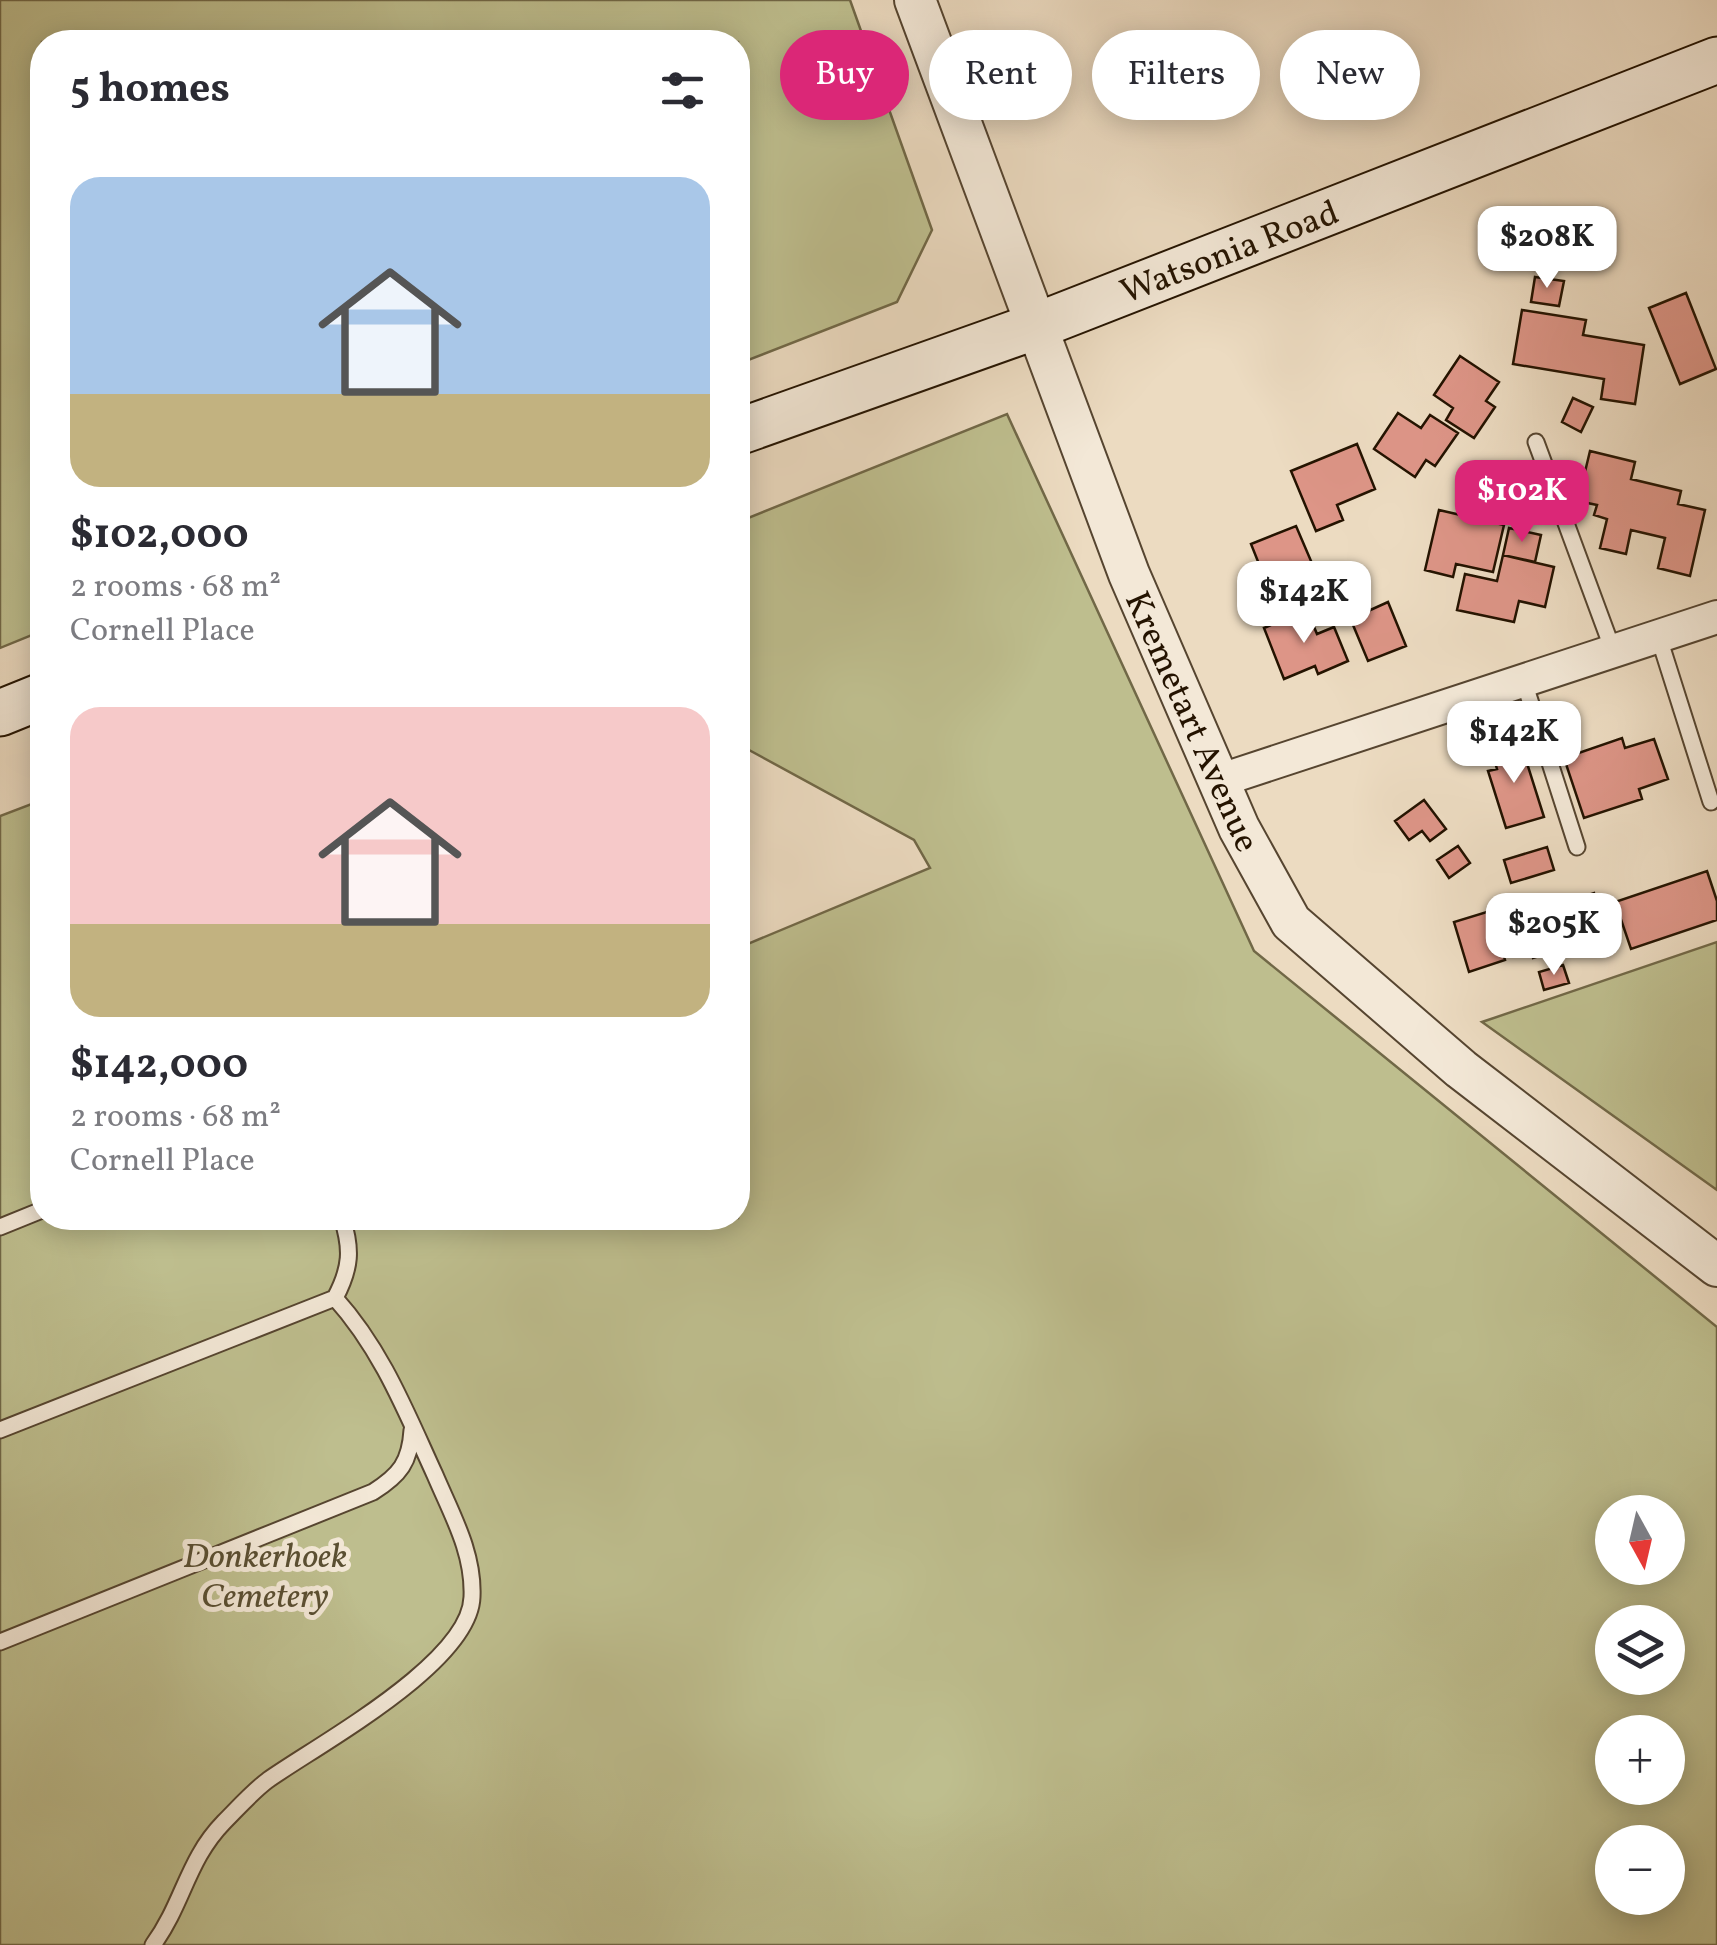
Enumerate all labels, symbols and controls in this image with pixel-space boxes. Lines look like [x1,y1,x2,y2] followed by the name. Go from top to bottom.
[780,30,909,120] chip: Buy
[929,30,1072,120] chip: Rent
[1092,30,1260,120] chip: Filters
[1280,30,1420,120] chip: New
[70,61,230,120] text: 5 homes
[655,63,710,118] icon: filters
[1114,190,1346,317] street label: Watsonia Road
[1477,206,1617,291] pin: $208K
[1500,216,1594,260] text: $208K
[300,242,480,422] icon: home
[1452,460,1592,545] pin: $102K
[1477,470,1567,514] text: $102K
[70,507,249,566] text: $102,000
[1234,561,1374,646] pin: $142K
[70,566,281,610] text: 2 rooms · 68 m²
[1259,571,1349,615] text: $142K
[1111,584,1269,860] street label: Kremetart Avenue
[70,610,255,654] text: Cornell Place
[1444,701,1584,786] pin: $142K
[1469,711,1559,755] text: $142K
[300,772,480,952] icon: home
[1484,893,1624,978] pin: $205K
[1508,903,1600,947] text: $205K
[70,1037,248,1096] text: $142,000
[70,1096,281,1140] text: 2 rooms · 68 m²
[70,1140,255,1184] text: Cornell Place
[1595,1495,1685,1585] north arrow
[1595,1495,1685,1915] map controls
[183,1534,347,1622] park label: Donkerhoek Cemetery
[1595,1605,1685,1695] button: layers
[1595,1715,1685,1805] button: +
[1595,1825,1685,1915] button: −

